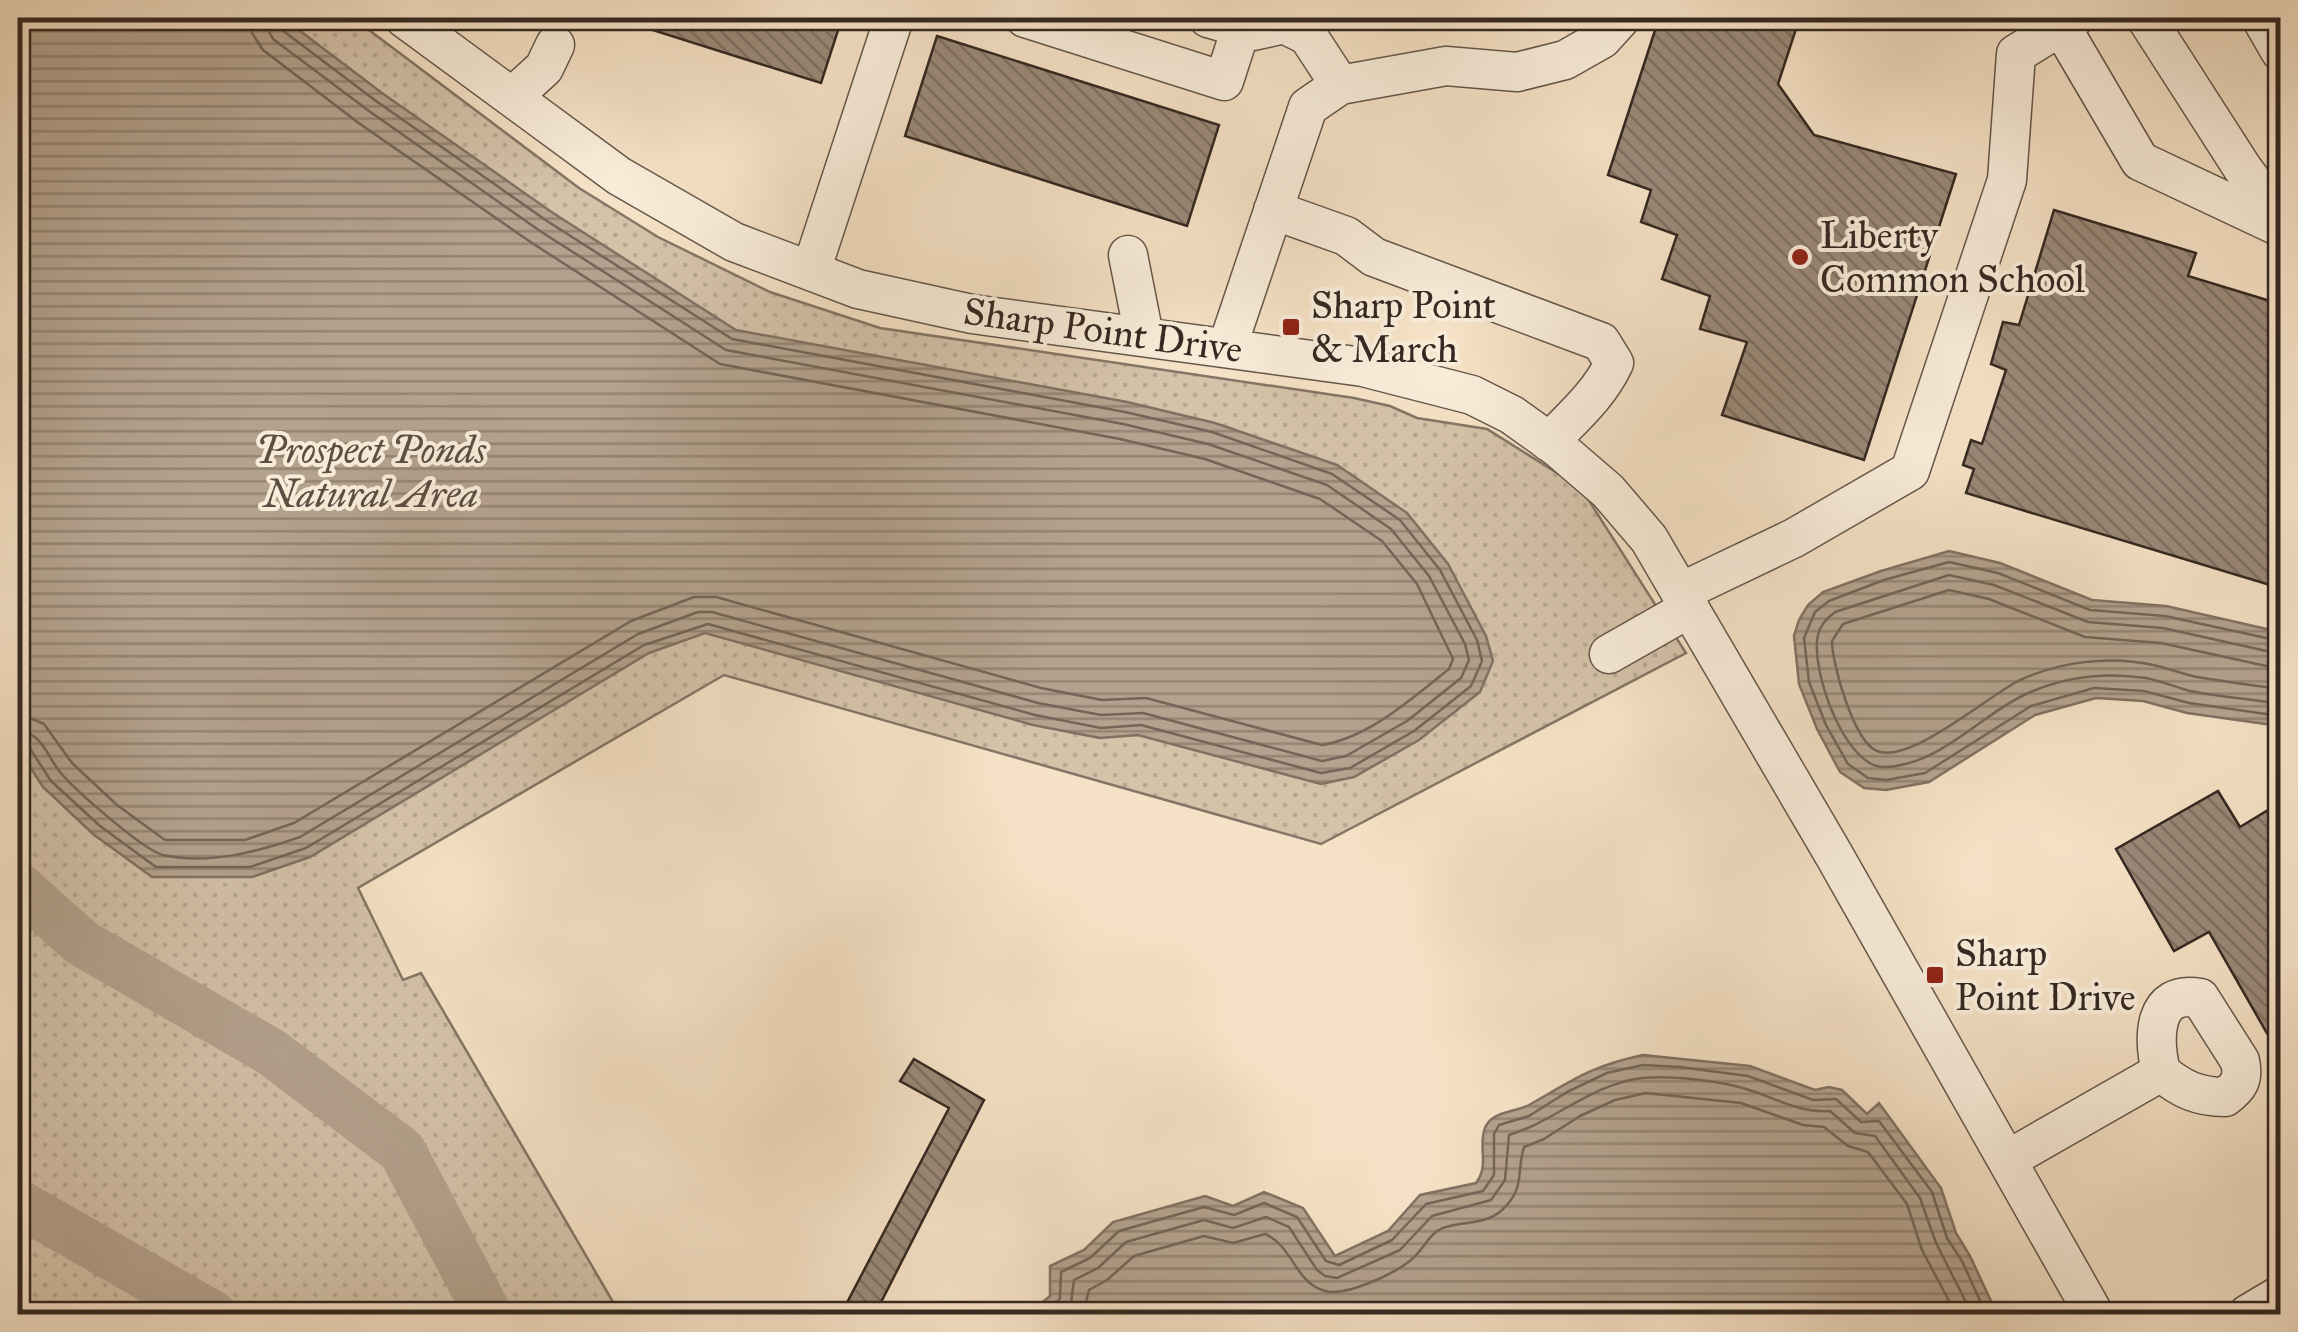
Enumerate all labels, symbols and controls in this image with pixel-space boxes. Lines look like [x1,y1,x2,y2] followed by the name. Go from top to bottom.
[1820,212,2086,302] place label: Liberty Common School
[1789,246,1811,268] marker: Liberty Common School
[1311,282,1496,372] place label: Sharp Point & March
[961,288,1245,372] street label: Sharp Point Drive
[1280,316,1302,338] marker: Sharp Point & March
[256,427,487,517] park label: Prospect Ponds Natural Area
[1955,930,2136,1020] place label: Sharp Point Drive
[1924,964,1946,986] marker: Sharp Point Drive

